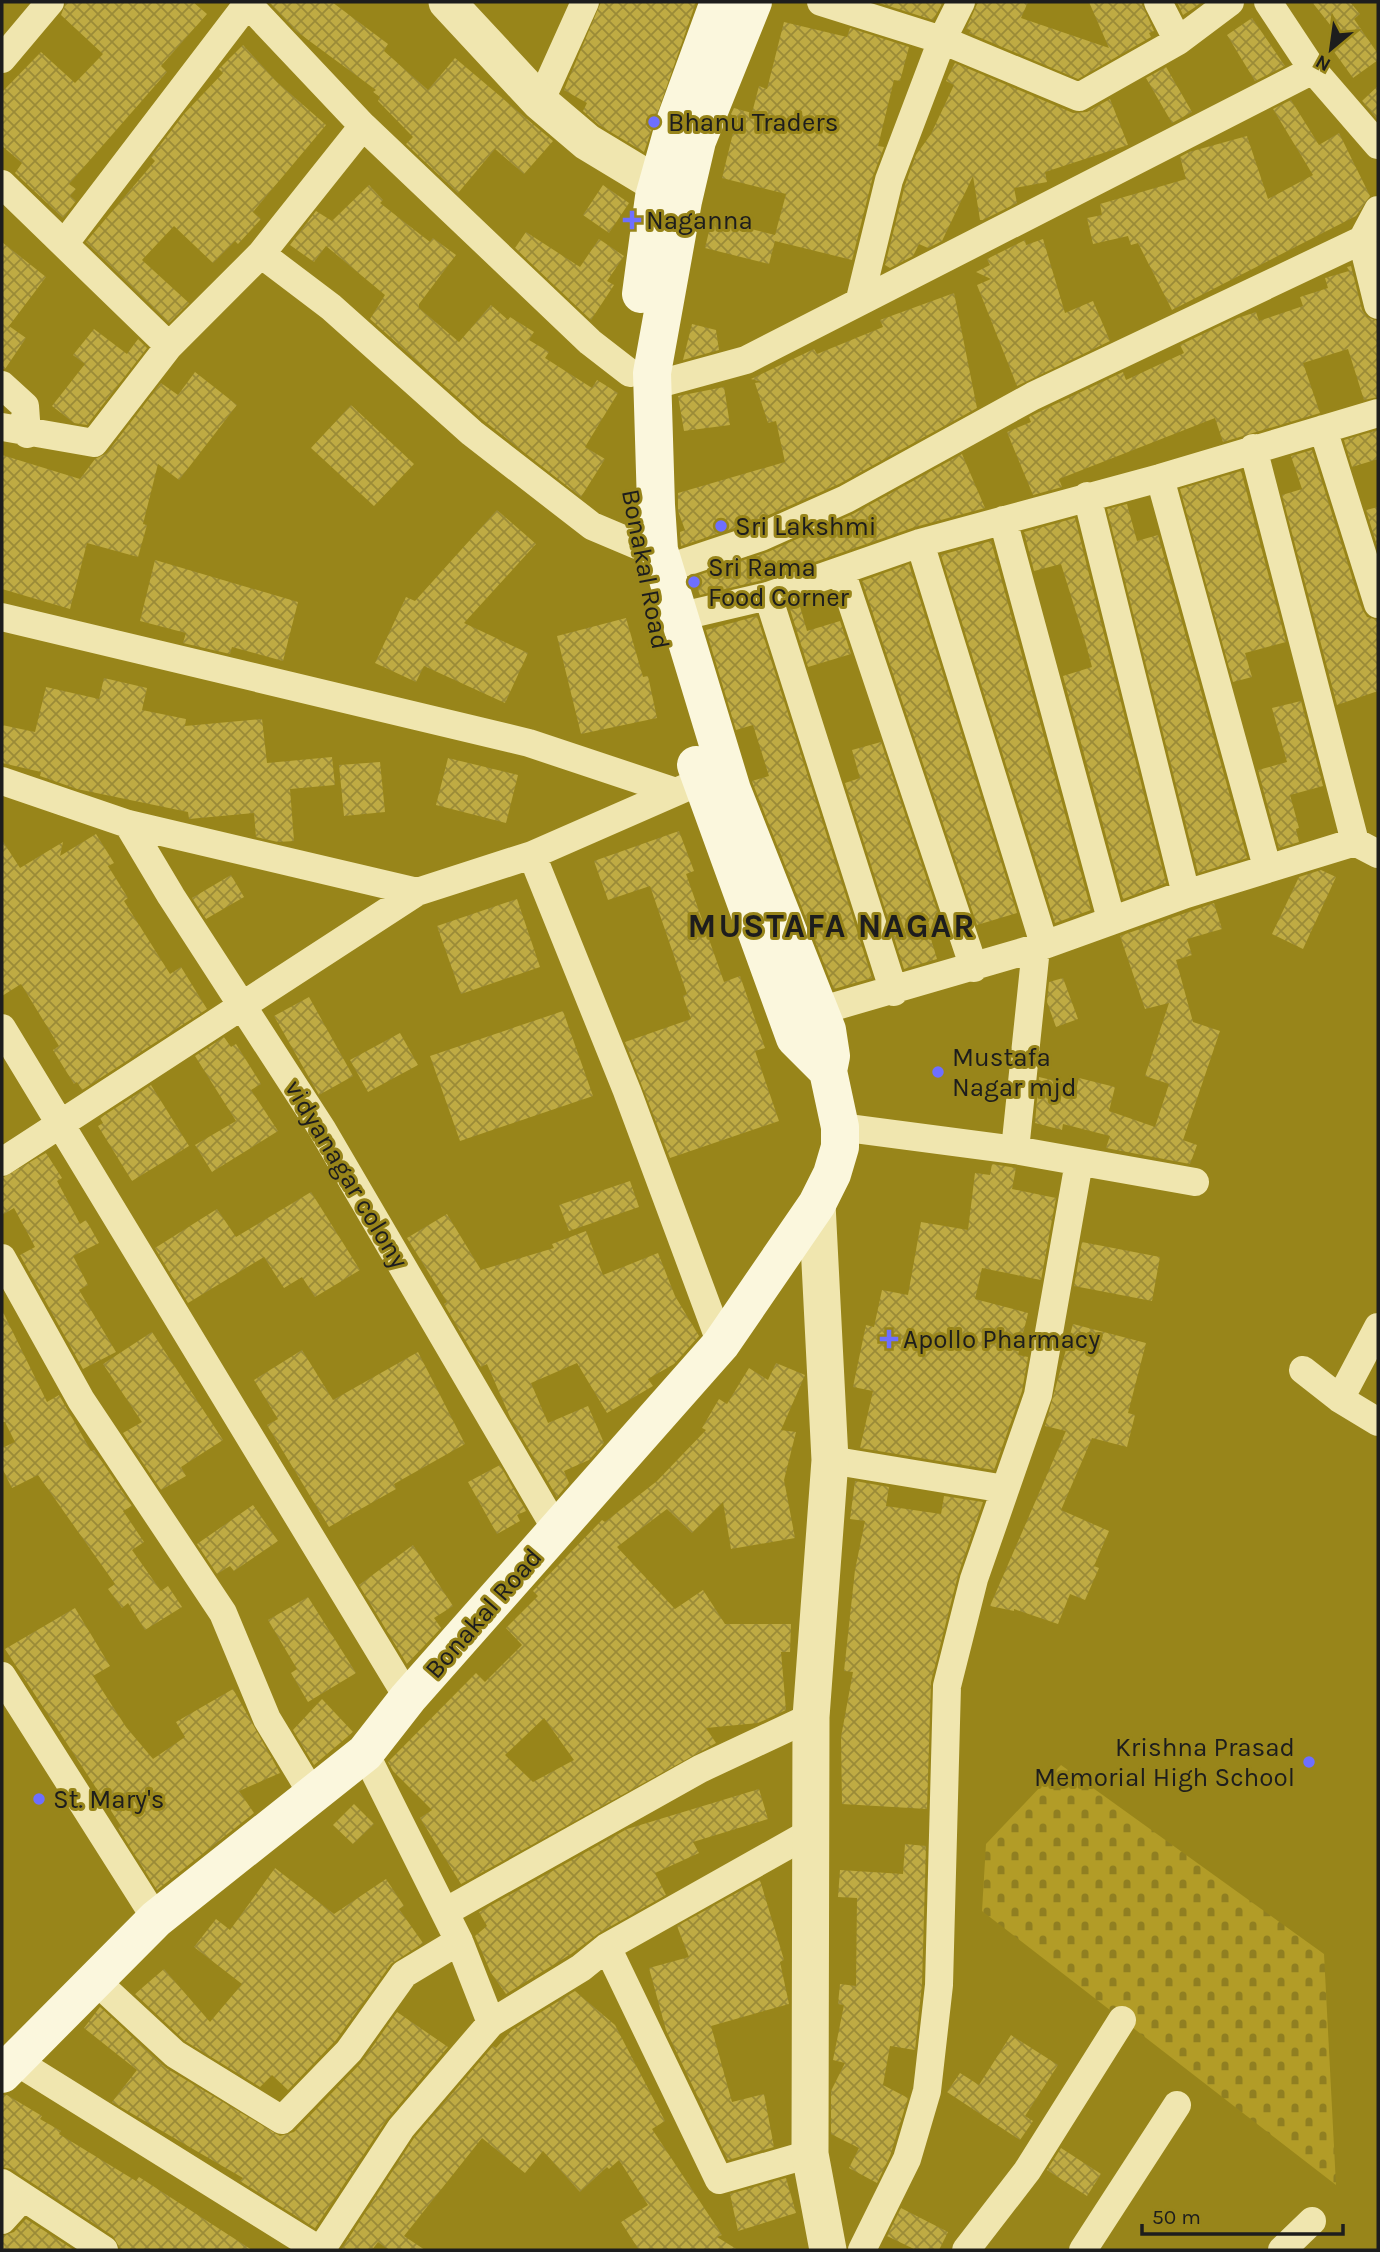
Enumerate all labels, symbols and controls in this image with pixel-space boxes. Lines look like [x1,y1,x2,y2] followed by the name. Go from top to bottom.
[1296,14,1366,84] north arrow
[1312,50,1335,76] text: N
[668,107,838,138] place label: Bhanu Traders
[646,114,662,130] marker: Bhanu Traders
[646,205,753,236] place label: Naganna
[624,212,640,228] marker: Naganna
[615,486,676,652] street label: Bonakal Road
[735,511,877,542] place label: Sri Lakshmi
[713,518,729,534] marker: Sri Lakshmi
[708,552,849,613] place label: Sri Rama Food Corner
[686,574,702,590] marker: Sri Rama Food Corner
[688,907,976,945] district label: MUSTAFA NAGAR
[952,1042,1077,1103] place label: Mustafa Nagar mjd
[930,1064,946,1080] marker: Mustafa Nagar mjd
[278,1075,415,1274] street label: vidyanagar colony
[903,1324,1100,1355] place label: Apollo Pharmacy
[881,1331,897,1347] marker: Apollo Pharmacy
[418,1542,548,1685] street label: Bonakal Road
[1034,1732,1295,1793] place label: Krishna Prasad Memorial High School
[1301,1754,1317,1770] marker: Krishna Prasad Memorial High School
[53,1784,164,1815] place label: St. Mary's
[31,1791,47,1807] marker: St. Mary's
[1142,2192,1343,2236] scale bar
[1152,2205,1201,2229] text: 50 m

